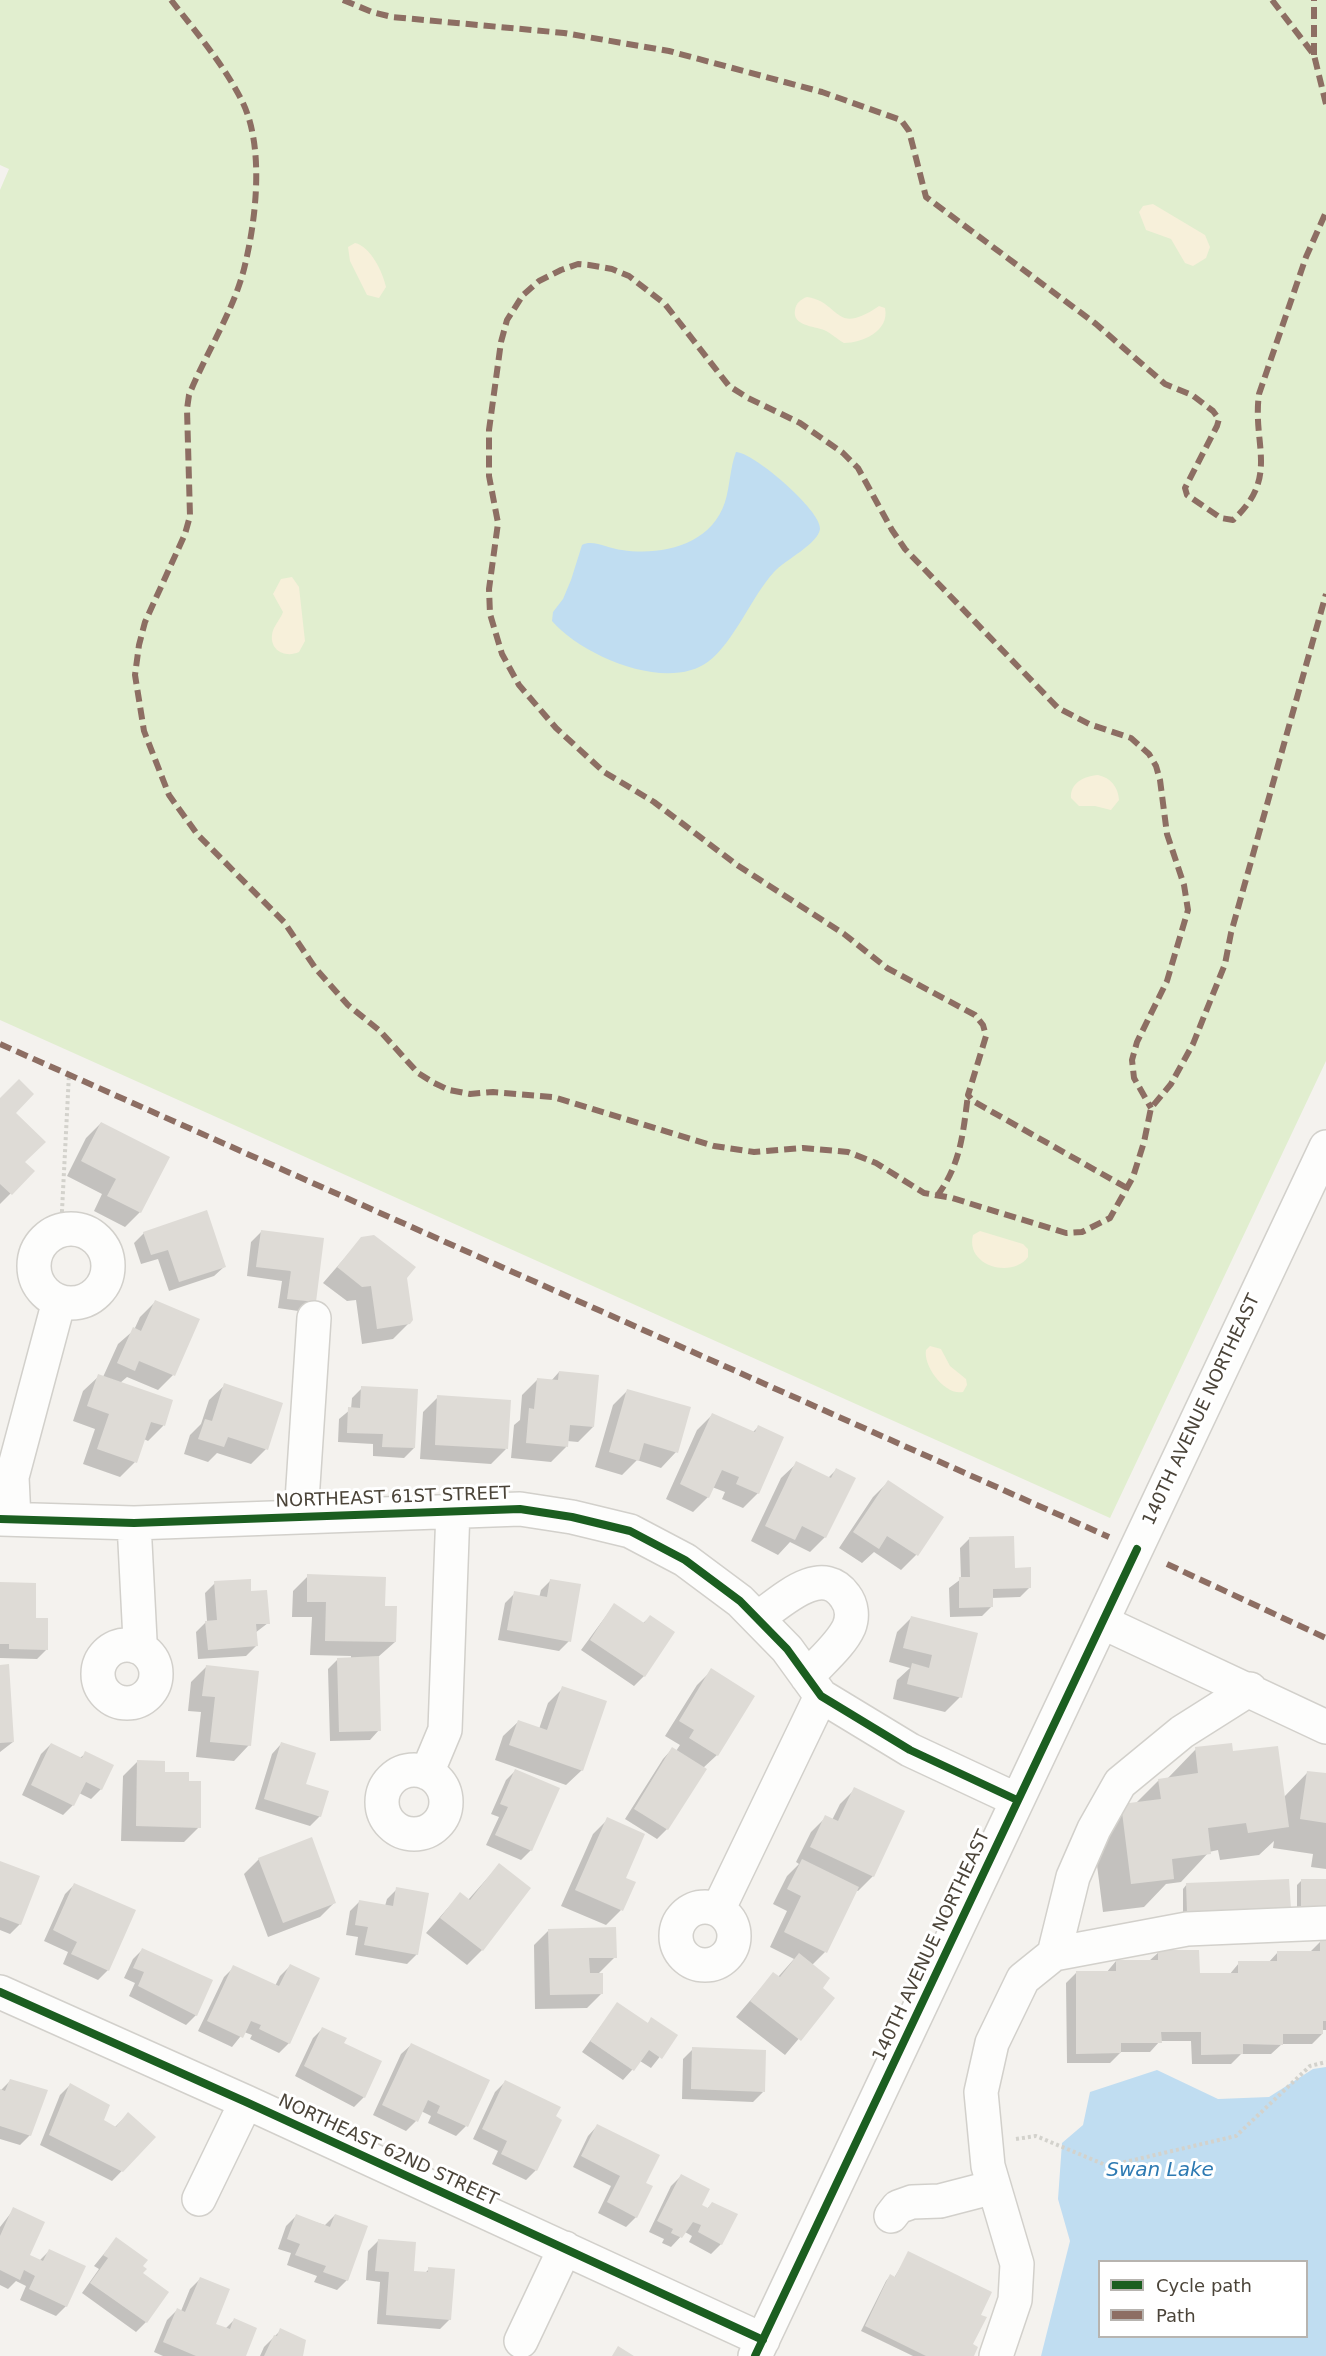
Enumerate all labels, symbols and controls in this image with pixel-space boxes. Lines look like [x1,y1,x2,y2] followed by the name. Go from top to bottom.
[1139,1291,1265,1529] street label: 140TH AVENUE NORTHEAST
[275,1483,511,1513] street label: NORTHEAST 61ST STREET
[869,1827,995,2065] street label: 140TH AVENUE NORTHEAST
[275,2091,501,2211] street label: NORTHEAST 62ND STREET
[1106,2159,1214,2183] water label: Swan Lake
[1098,2260,1308,2338] legend
[1156,2275,1252,2296] text: Cycle path
[1156,2305,1196,2326] text: Path

